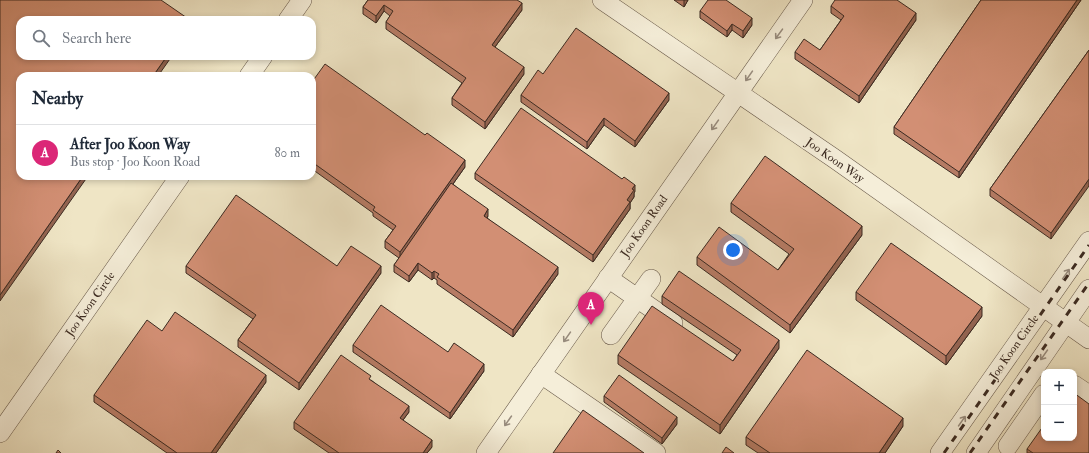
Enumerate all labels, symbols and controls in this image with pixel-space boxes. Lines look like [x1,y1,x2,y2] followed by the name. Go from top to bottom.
[16,16,316,60] search box
[30,27,52,49] icon: search
[62,29,131,48] text: Search here
[775,29,783,40] one-way arrow
[745,70,753,81] one-way arrow
[32,88,83,109] text: Nearby
[711,119,719,130] one-way arrow
[802,134,868,187] street label: Joo Koon Way
[70,135,190,154] text: After Joo Koon Way
[41,145,49,161] text: A
[274,145,300,161] text: 80 m
[70,154,200,170] text: Bus stop · Joo Koon Road
[617,192,671,261] street label: Joo Koon Road
[723,240,743,260] your location
[62,269,118,341] street label: Joo Koon Circle
[1062,269,1070,280] one-way arrow
[578,292,604,325] pin: A
[986,312,1042,384] street label: Joo Koon Circle
[563,331,571,342] one-way arrow
[1040,349,1048,360] one-way arrow
[1041,369,1077,441] map controls
[1041,369,1077,405] button: +
[1041,405,1077,441] button: −
[504,416,512,427] one-way arrow
[958,416,966,427] one-way arrow

